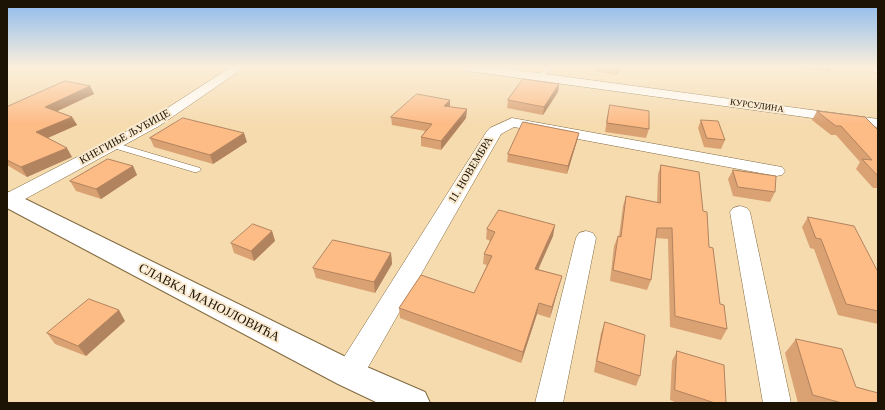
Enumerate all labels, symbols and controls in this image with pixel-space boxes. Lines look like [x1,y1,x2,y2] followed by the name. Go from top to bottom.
[729,97,785,115] street label: КУРСУЛИНА
[77,107,173,167] street label: КНЕГИЊЕ ЉУБИЦЕ
[446,135,496,205] street label: 11. НОВЕМБРА
[136,261,282,345] street label: СЛАВКА МАНОЈЛОВИЋА

